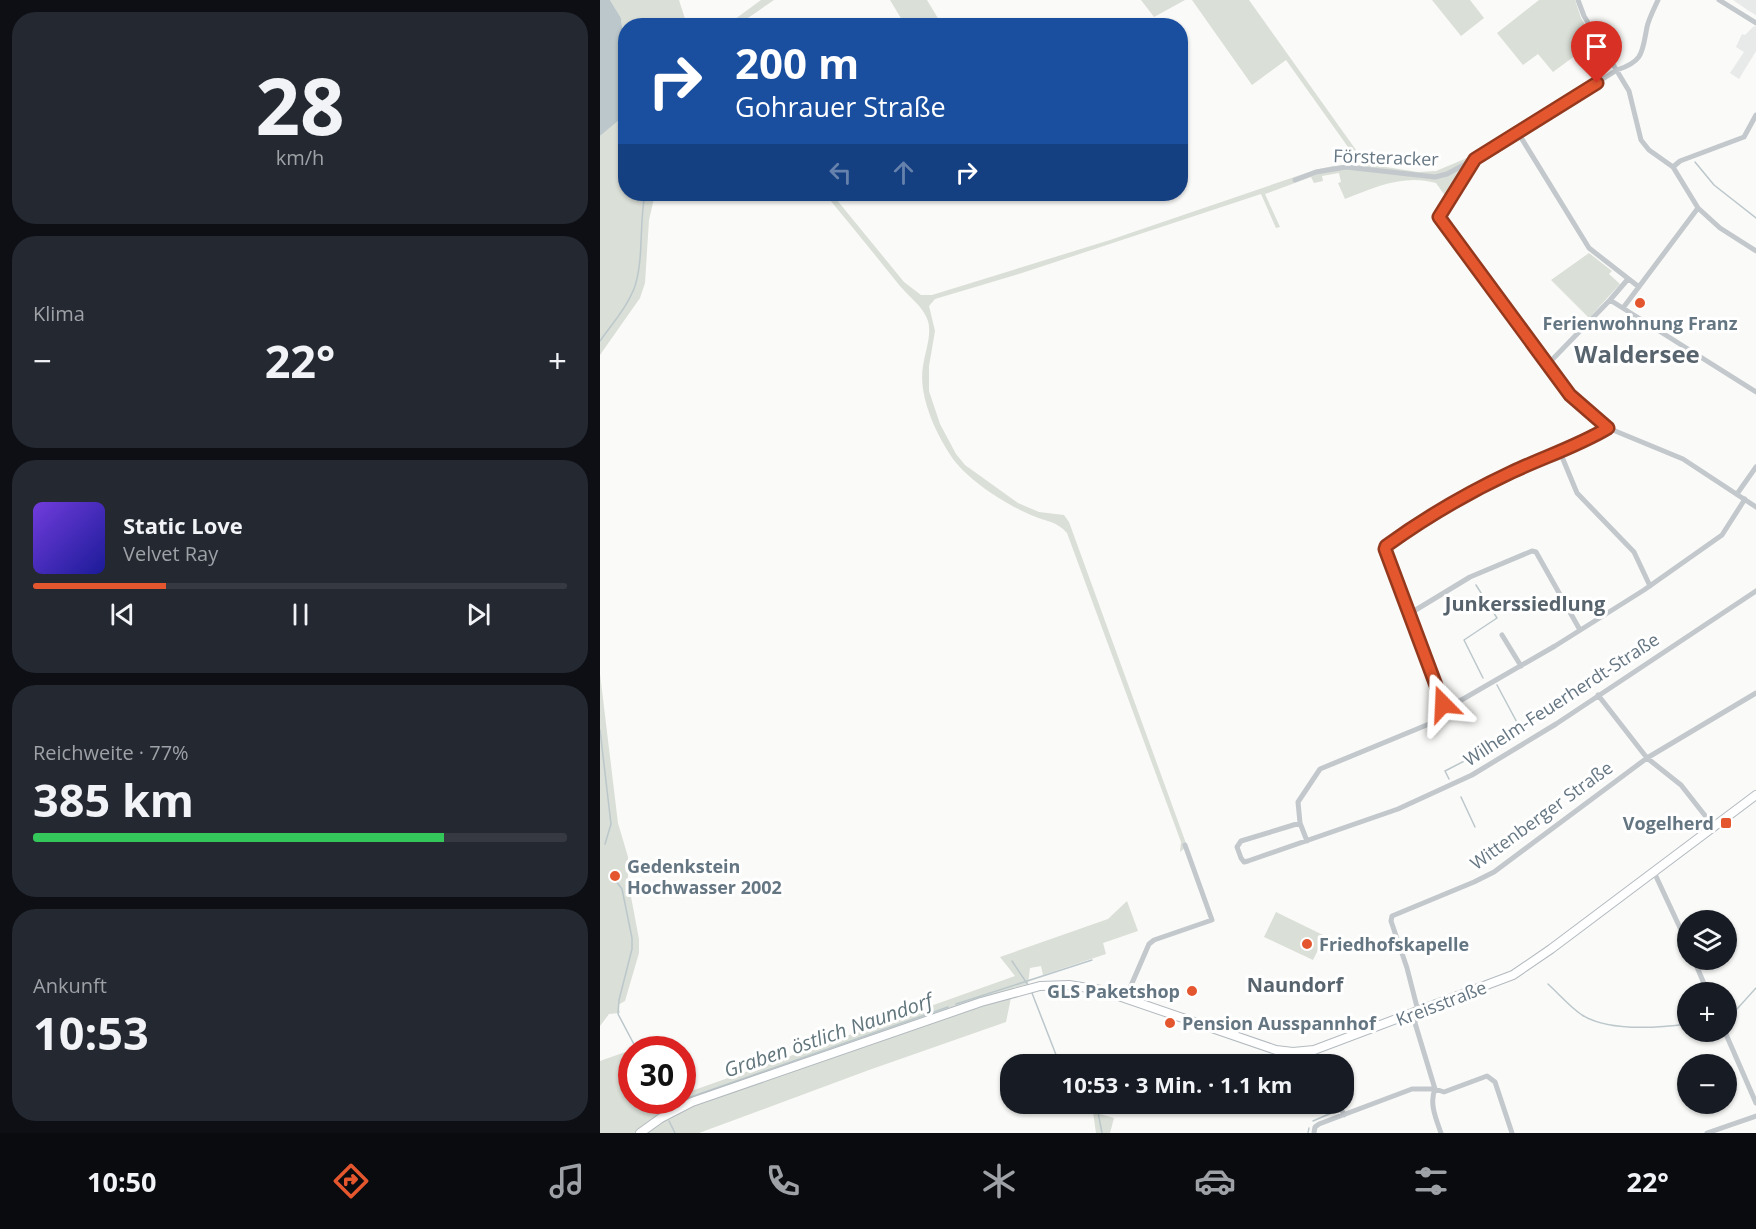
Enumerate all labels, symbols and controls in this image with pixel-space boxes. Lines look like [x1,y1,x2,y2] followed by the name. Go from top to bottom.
[1571,21,1622,83] pin
[1580,30,1613,63] icon: arrive
[735,34,859,91] text: 200 m
[636,42,714,120] icon: right
[255,52,345,158] text: 28
[735,88,946,125] text: Gohrauer Straße
[1333,143,1440,171] street label: Försteracker
[276,144,324,171] text: km/h
[824,156,857,189] icon: left
[887,156,920,189] icon: ahead
[950,156,983,189] icon: right
[1633,296,1647,310] marker: Ferienwohnung Franz
[33,300,85,327] text: Klima
[1543,311,1738,335] place label: Ferienwohnung Franz
[265,330,335,391] text: 22°
[1574,337,1700,370] district label: Waldersee
[33,338,52,383] text: −
[548,338,567,383] text: +
[123,510,243,540] text: Static Love
[123,540,218,567] text: Velvet Ray
[1443,590,1606,617] district label: Junkerssiedlung
[106,598,139,631] icon: previous
[284,598,317,631] icon: pause
[462,598,495,631] icon: next
[1459,627,1663,771] street label: Wilhelm-Feuerherdt-Straße
[1411,672,1475,736] position arrow
[33,739,189,766] text: Reichweite · 77%
[1465,755,1617,875] street label: Wittenberger Straße
[33,769,194,830] text: 385 km
[1623,811,1714,835] place label: Vogelherd
[1719,816,1733,830] marker: Vogelherd
[627,854,782,899] place label: Gedenkstein Hochwasser 2002
[608,869,622,883] marker: Gedenkstein Hochwasser 2002
[1677,910,1737,1114] map controls
[1677,910,1737,970] button: layers
[1319,932,1469,956] place label: Friedhofskapelle
[1300,937,1314,951] marker: Friedhofskapelle
[1247,971,1345,998] district label: Naundorf
[33,972,107,999] text: Ankunft
[1392,975,1490,1031] street label: Kreisstraße
[1047,979,1180,1003] place label: GLS Paketshop
[1677,982,1737,1042] button: +
[1185,984,1199,998] marker: GLS Paketshop
[720,986,938,1083] water label: Graben östlich Naundorf
[33,1002,149,1063] text: 10:53
[1182,1011,1377,1035] place label: Pension Ausspannhof
[1163,1016,1177,1030] marker: Pension Ausspannhof
[618,1036,696,1114] speed limit sign: 30
[1677,1054,1737,1114] button: −
[1062,1069,1292,1099] text: 10:53 · 3 Min. · 1.1 km
[330,1160,372,1202] icon: directions
[546,1160,588,1202] icon: music
[762,1160,804,1202] icon: phone
[978,1160,1020,1202] icon: climate
[1194,1160,1236,1202] icon: car
[1410,1160,1452,1202] icon: filters
[87,1163,156,1200] text: 10:50
[1626,1163,1669,1200] text: 22°

